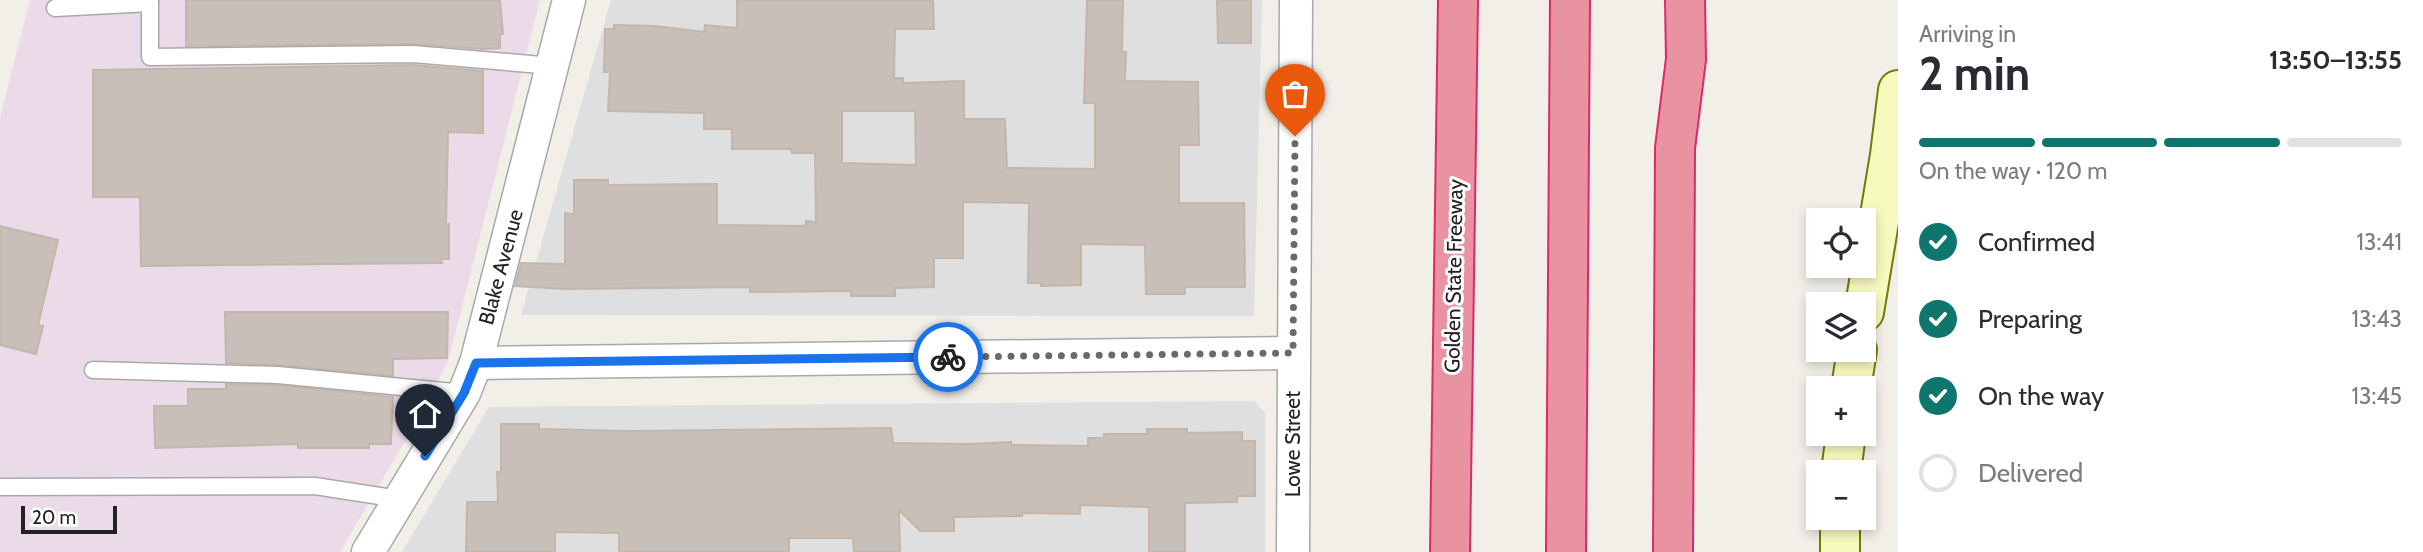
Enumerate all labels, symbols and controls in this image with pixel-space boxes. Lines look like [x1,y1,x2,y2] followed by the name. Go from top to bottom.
[1919,20,2016,48] text: Arriving in
[2269,44,2402,76] text: 13:50–13:55
[1919,46,2030,102] text: 2 min
[1265,64,1325,136] pin
[1276,75,1314,113] icon: bag
[1919,157,2107,185] text: On the way · 120 m
[1439,178,1468,373] street label: Golden State Freeway
[473,206,528,327] street label: Blake Avenue
[1806,208,1876,530] map controls
[1806,208,1876,278] button: locate
[1919,223,1957,261] icon: check
[1978,226,2095,258] text: Confirmed
[2356,228,2402,256] text: 13:41
[1806,292,1876,362] button: layers
[1919,300,1957,338] icon: check
[1978,303,2082,335] text: Preparing
[2352,305,2402,333] text: 13:43
[913,322,983,392] courier
[929,338,967,376] icon: bike
[1806,376,1876,446] button: +
[1919,377,1957,415] icon: check
[1978,380,2104,412] text: On the way
[2352,382,2402,410] text: 13:45
[395,384,455,456] pin
[1280,391,1305,497] street label: Lowe Street
[406,395,444,433] icon: home
[1978,457,2083,489] text: Delivered
[1806,460,1876,530] button: −
[21,503,117,535] scale bar
[32,506,76,529] text: 20 m

